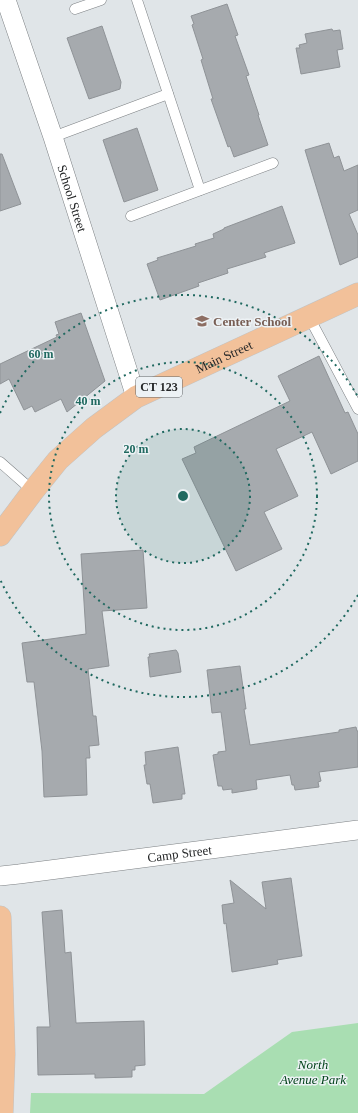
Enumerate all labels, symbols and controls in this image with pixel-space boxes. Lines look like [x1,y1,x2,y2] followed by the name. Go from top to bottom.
[54,163,90,234] street label: School Street
[194,313,210,329] school or university icon: Center School
[213,314,292,329] place label: Center School
[193,337,255,376] street label: Main Street
[29,347,54,361] text: 60 m
[136,377,182,397] road number: CT 123
[76,394,101,408] text: 40 m
[124,442,149,456] text: 20 m
[176,489,190,503] centre of rings
[147,842,213,865] street label: Camp Street
[279,1057,346,1087] park label: North Avenue Park

